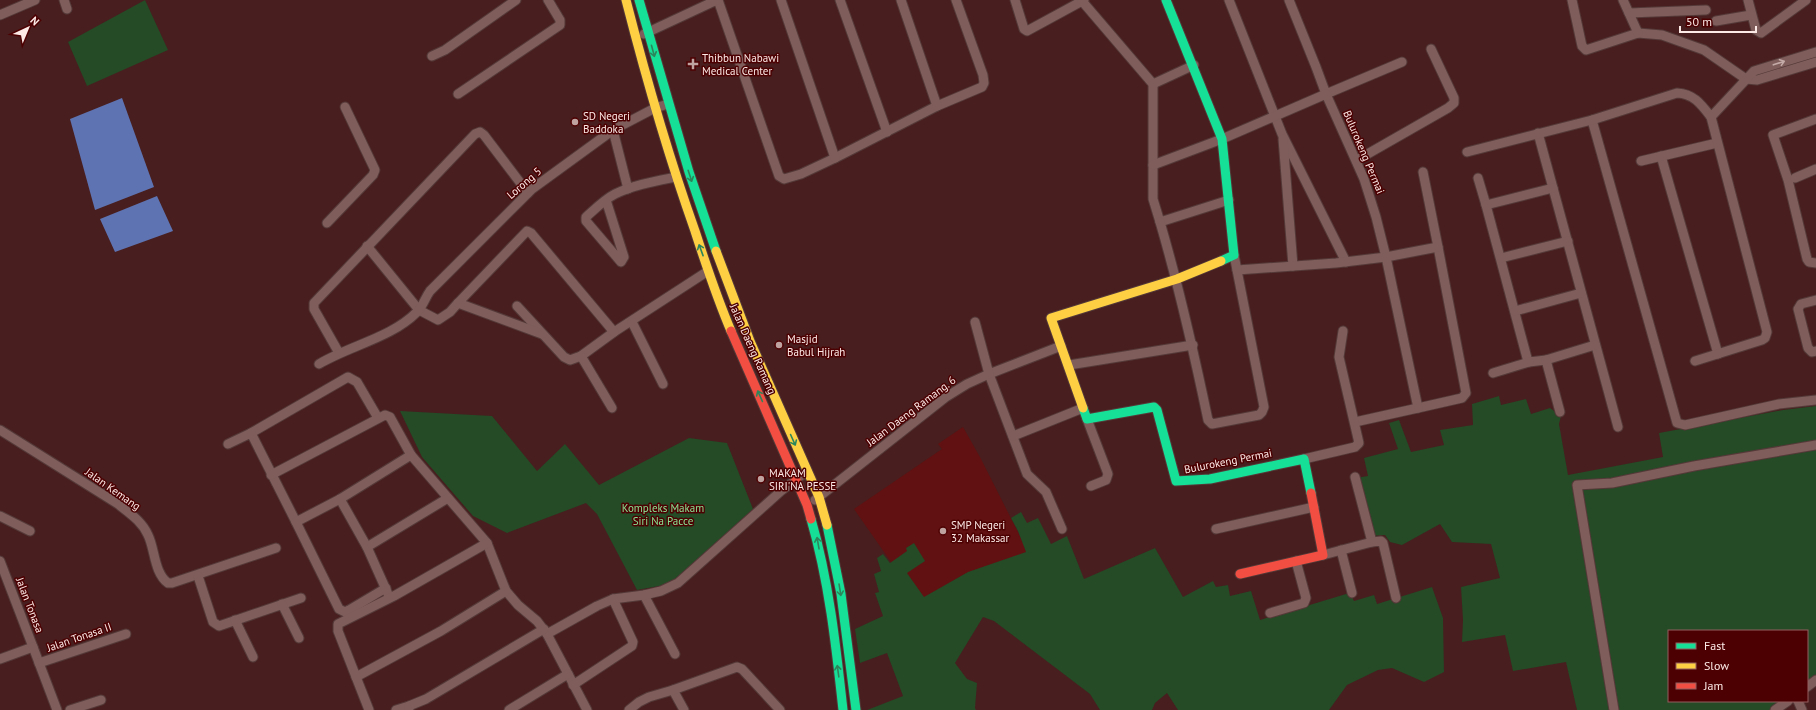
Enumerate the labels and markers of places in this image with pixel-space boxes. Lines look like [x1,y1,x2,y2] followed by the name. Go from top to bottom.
[702,51,779,78] place label: Thibbun Nabawi Medical Center
[687,58,699,70] marker: Thibbun Nabawi Medical Center
[583,109,630,136] place label: SD Negeri Baddoka
[570,117,580,127] marker: SD Negeri Baddoka
[787,332,845,359] place label: Masjid Babul Hijrah
[774,340,784,350] marker: Masjid Babul Hijrah
[769,466,836,493] place label: MAKAM SIRI'NA PESSE
[756,474,766,484] marker: MAKAM SIRI'NA PESSE
[951,518,1010,545] place label: SMP Negeri 32 Makassar
[938,526,948,536] marker: SMP Negeri 32 Makassar

